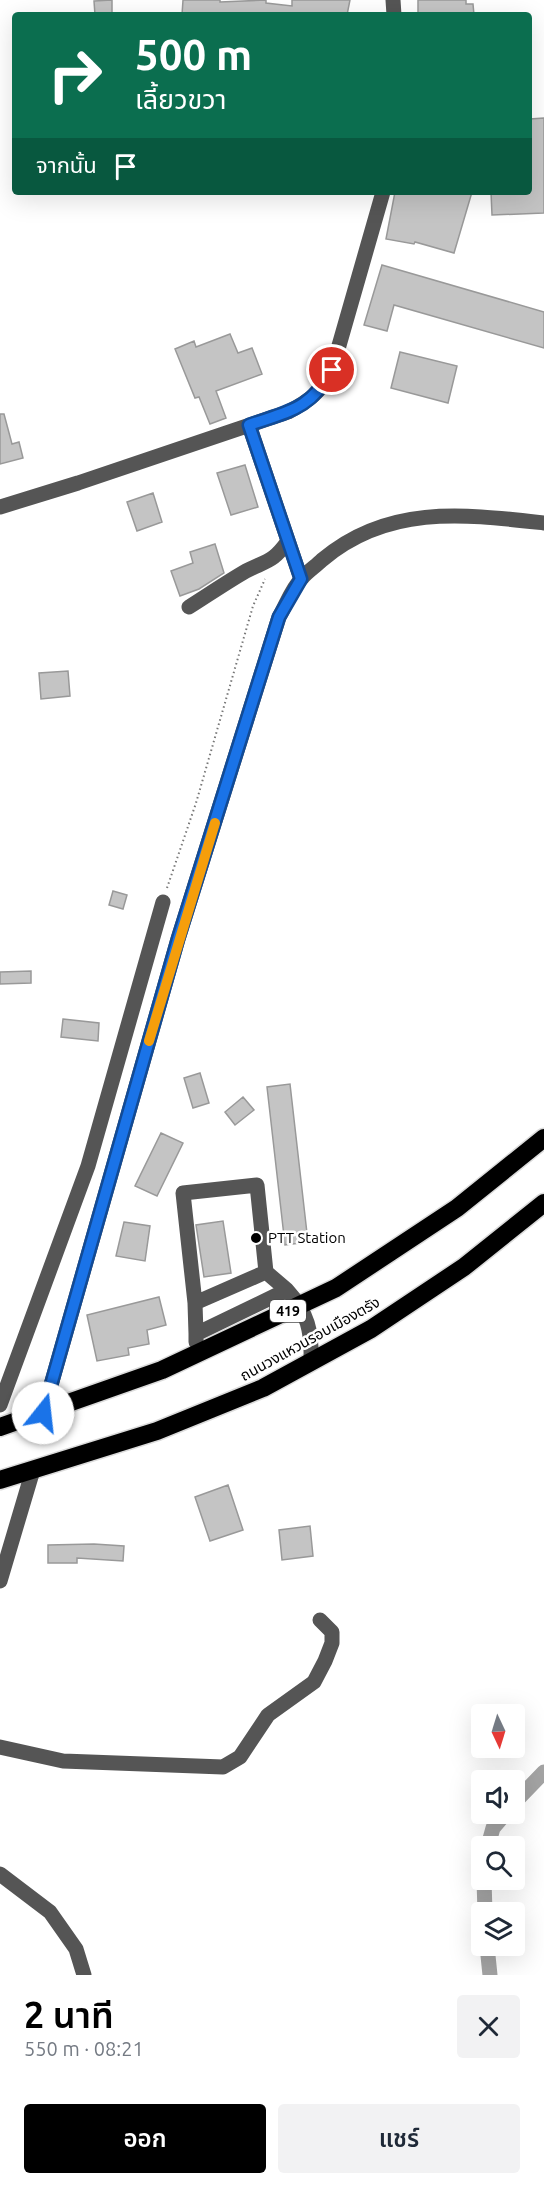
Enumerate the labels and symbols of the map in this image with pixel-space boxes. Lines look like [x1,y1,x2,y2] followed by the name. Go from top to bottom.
[306,344,357,395] pin
[268,1229,346,1246] place label: PTT Station
[249,1231,263,1245] marker: PTT Station
[237,1293,383,1384] street label: ถนนวงแหวนรอบเมืองตรัง
[270,1300,306,1322] road number: 419
[11,1381,75,1445] position arrow
[471,1704,525,1758] north arrow

